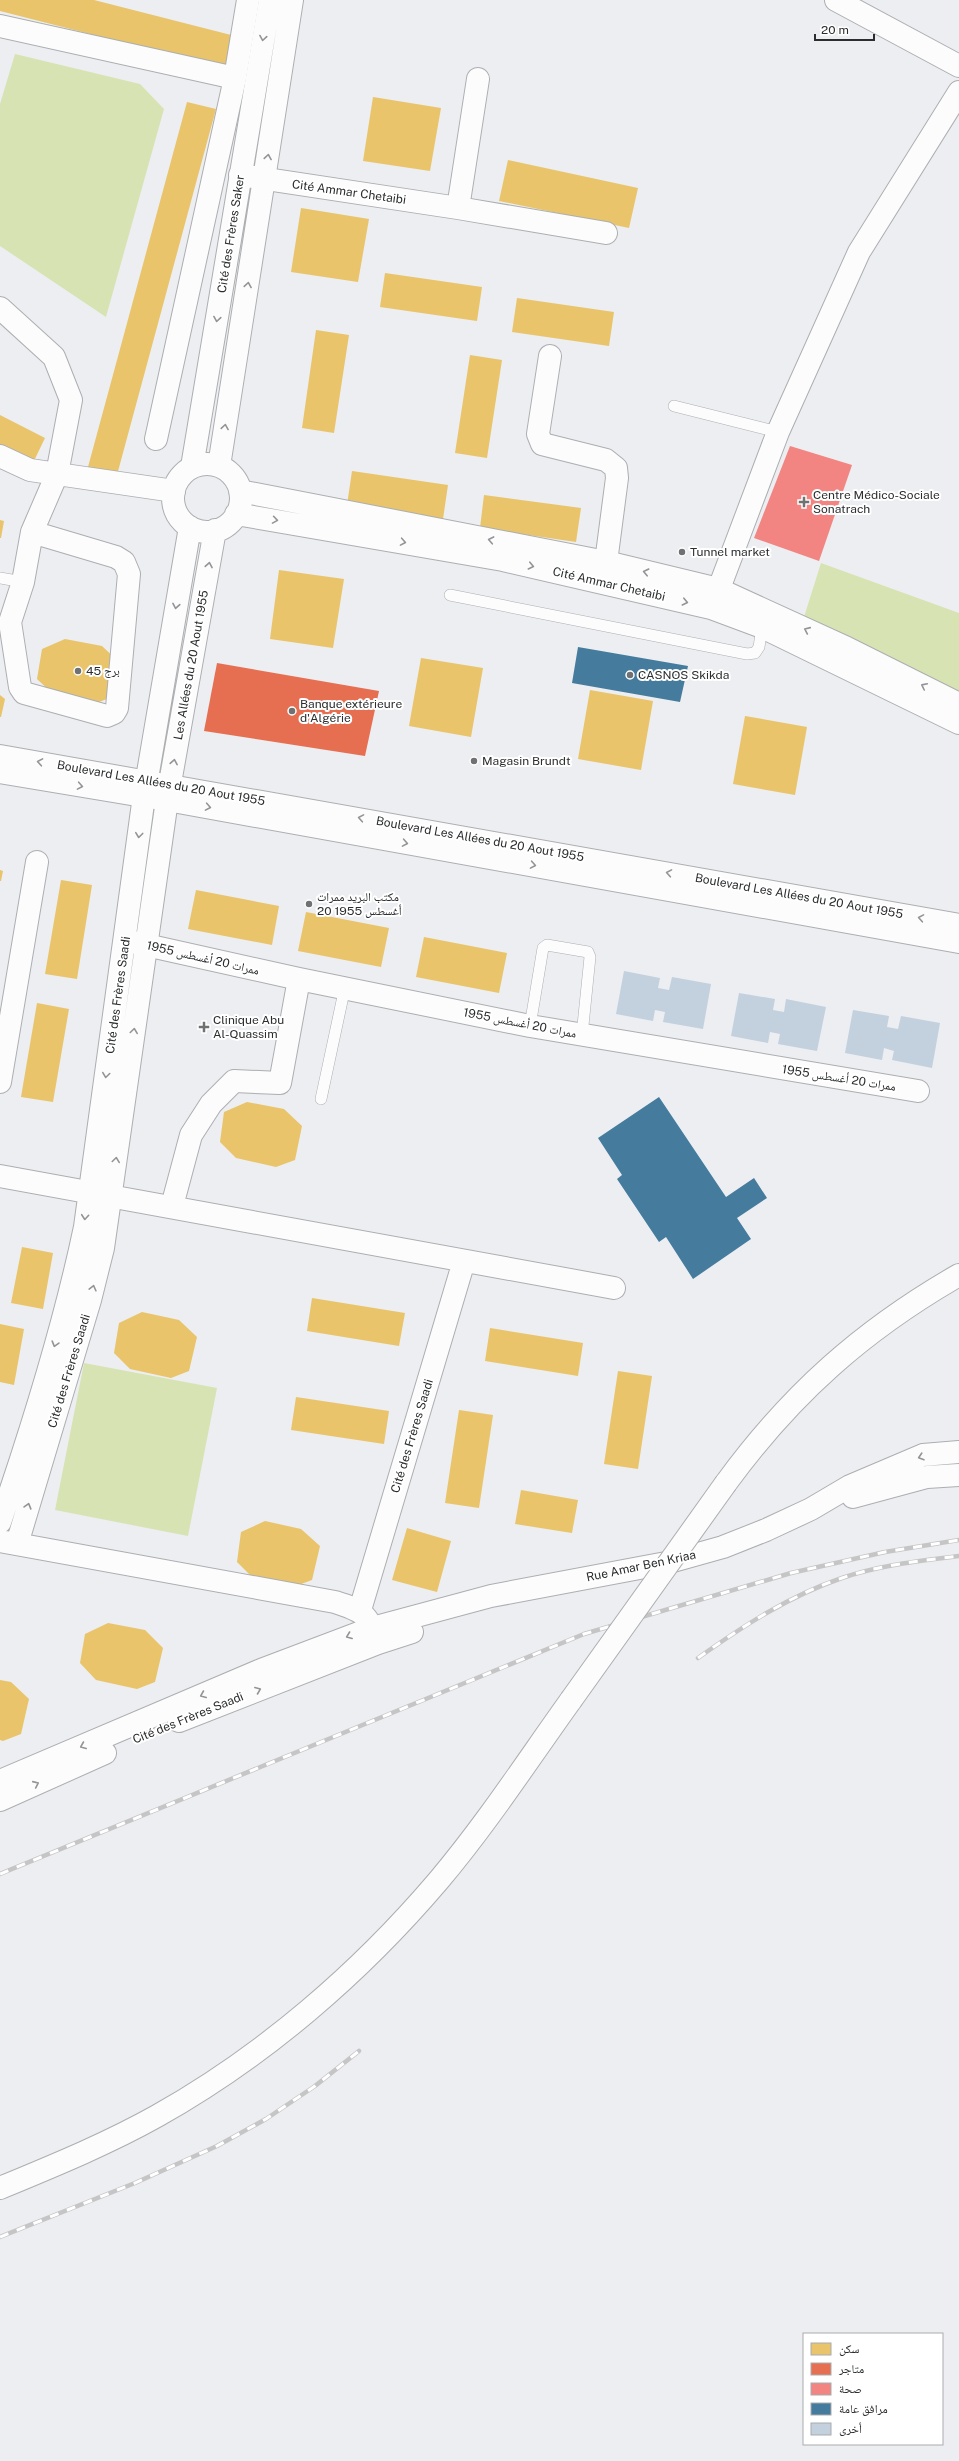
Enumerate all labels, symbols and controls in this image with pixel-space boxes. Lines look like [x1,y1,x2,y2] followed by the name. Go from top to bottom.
[815,16,874,42] scale bar
[821,23,849,37] text: 20 m
[259,35,268,42] one-way arrow
[263,154,272,160] one-way arrow
[215,174,247,294] street label: Cité des Frères Saker
[291,177,407,207] street label: Cité Ammar Chetaibi
[243,282,252,288] one-way arrow
[213,316,222,322] one-way arrow
[220,424,229,430] one-way arrow
[813,488,940,516] place label: Centre Médico-Sociale Sonatrach
[798,496,810,508] marker: Centre Médico-Sociale Sonatrach
[272,516,278,524] one-way arrow
[488,536,494,545] one-way arrow
[400,537,406,545] one-way arrow
[690,545,770,559] place label: Tunnel market
[677,547,687,557] marker: Tunnel market
[204,562,213,568] one-way arrow
[527,562,534,570] one-way arrow
[551,564,667,604] street label: Cité Ammar Chetaibi
[643,568,650,577] one-way arrow
[171,589,211,741] street label: Les Allées du 20 Aout 1955
[681,597,688,605] one-way arrow
[172,603,181,610] one-way arrow
[804,627,812,635] one-way arrow
[86,664,120,678] place label: برج 45
[73,666,83,676] marker: برج 45
[638,668,729,682] place label: CASNOS Skikda
[625,670,635,680] marker: CASNOS Skikda
[921,684,928,691] one-way arrow
[300,697,402,725] place label: Banque extérieure d'Algérie
[287,706,297,716] marker: Banque extérieure d'Algérie
[482,754,571,768] place label: Magasin Brundt
[469,756,479,766] marker: Magasin Brundt
[37,758,43,767] one-way arrow
[56,758,266,808] street label: Boulevard Les Allées du 20 Aout 1955
[169,759,178,765] one-way arrow
[77,781,83,790] one-way arrow
[205,803,211,811] one-way arrow
[375,814,585,864] street label: Boulevard Les Allées du 20 Aout 1955
[358,815,365,823] one-way arrow
[134,832,143,838] one-way arrow
[402,838,408,846] one-way arrow
[530,861,536,869] one-way arrow
[665,869,672,878] one-way arrow
[694,871,904,921] street label: Boulevard Les Allées du 20 Aout 1955
[317,890,402,918] place label: مكتب البريد ممرات 20 أغسطس 1955
[304,899,314,909] marker: مكتب البريد ممرات 20 أغسطس 1955
[917,914,924,923] one-way arrow
[103,935,133,1055] street label: Cité des Frères Saadi
[145,938,261,978] street label: ممرات 20 أغسطس 1955
[462,1005,578,1041] street label: ممرات 20 أغسطس 1955
[213,1013,284,1041] place label: Clinique Abu Al-Quassim
[198,1021,210,1033] marker: Clinique Abu Al-Quassim
[129,1028,138,1034] one-way arrow
[781,1062,897,1094] street label: ممرات 20 أغسطس 1955
[102,1072,111,1078] one-way arrow
[111,1157,120,1163] one-way arrow
[81,1214,90,1220] one-way arrow
[88,1285,97,1292] one-way arrow
[45,1312,93,1430] street label: Cité des Frères Saadi
[51,1340,60,1347] one-way arrow
[388,1377,436,1495] street label: Cité des Frères Saadi
[917,1452,924,1460] one-way arrow
[23,1503,32,1510] one-way arrow
[585,1548,697,1584] street label: Rue Amar Ben Kriaa
[346,1632,353,1640] one-way arrow
[255,1686,262,1694] one-way arrow
[131,1689,246,1747] street label: Cité des Frères Saadi
[199,1690,207,1698] one-way arrow
[80,1741,88,1749] one-way arrow
[31,1781,39,1789] one-way arrow
[803,2333,943,2445] legend
[839,2342,860,2356] text: سكن
[838,2362,864,2376] text: متاجر
[839,2382,862,2396] text: صحة
[839,2402,888,2416] text: مرافق عامة
[839,2422,862,2436] text: أخرى

